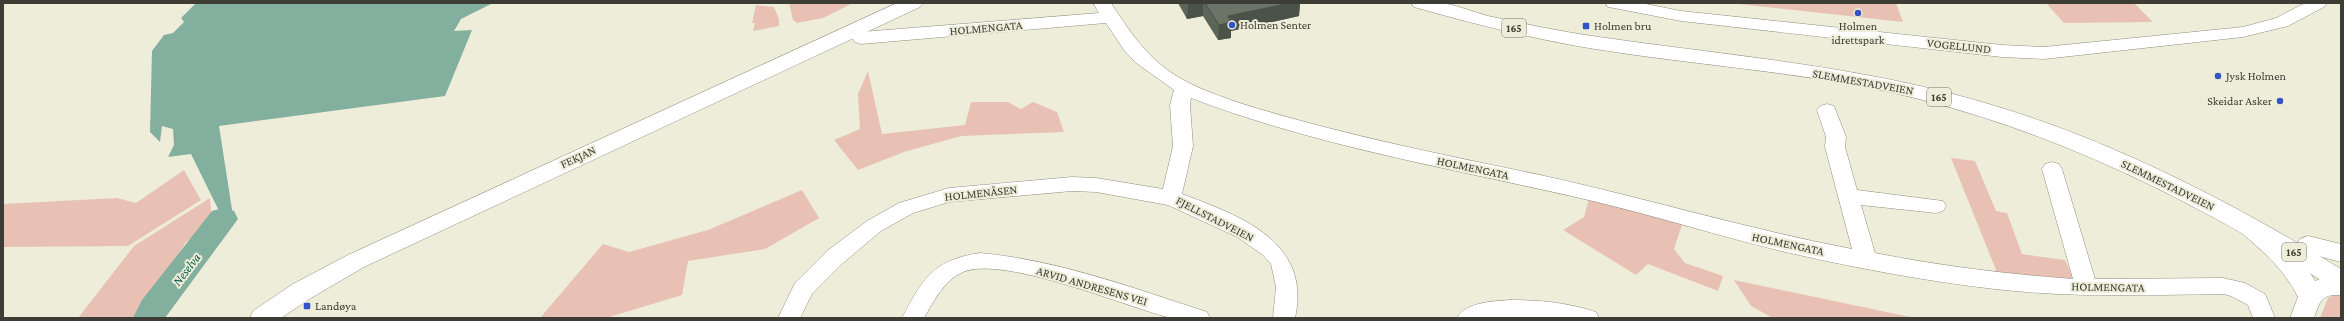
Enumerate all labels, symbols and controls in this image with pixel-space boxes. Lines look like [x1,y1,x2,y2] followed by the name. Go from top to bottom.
[1853,8,1863,18] marker: Holmen idrettspark
[949,18,1023,38] street label: HOLMENGATA
[1240,18,1312,32] place label: Holmen Senter
[1502,19,1526,37] road number: 165
[1594,19,1652,33] place label: Holmen bru
[1831,19,1885,47] place label: Holmen idrettspark
[1227,20,1237,30] marker: Holmen Senter
[1581,21,1591,31] marker: Holmen bru
[1926,36,1992,56] street label: VOGELLUND
[1811,66,1915,98] street label: SLEMMESTADVEIEN
[2225,69,2287,83] place label: Jysk Holmen
[2213,71,2223,81] marker: Jysk Holmen
[1927,88,1951,106] road number: 165
[2207,94,2273,108] place label: Skeidar Asker
[2275,96,2285,106] marker: Skeidar Asker
[558,143,598,171] street label: FEKJAN
[1436,154,1510,182] street label: HOLMENGATA
[2119,156,2217,214] street label: SLEMMESTADVEIEN
[944,182,1018,204] street label: HOLMENÅSEN
[1174,193,1256,245] street label: FJELLSTADVEIEN
[1751,230,1825,258] street label: HOLMENGATA
[2282,243,2306,261] road number: 165
[169,250,204,289] water label: Neselva
[1035,263,1149,309] street label: ARVID ANDRESENS VEI
[2071,279,2145,295] street label: HOLMENGATA
[315,299,357,313] place label: Landøya
[302,301,312,311] marker: Landøya

